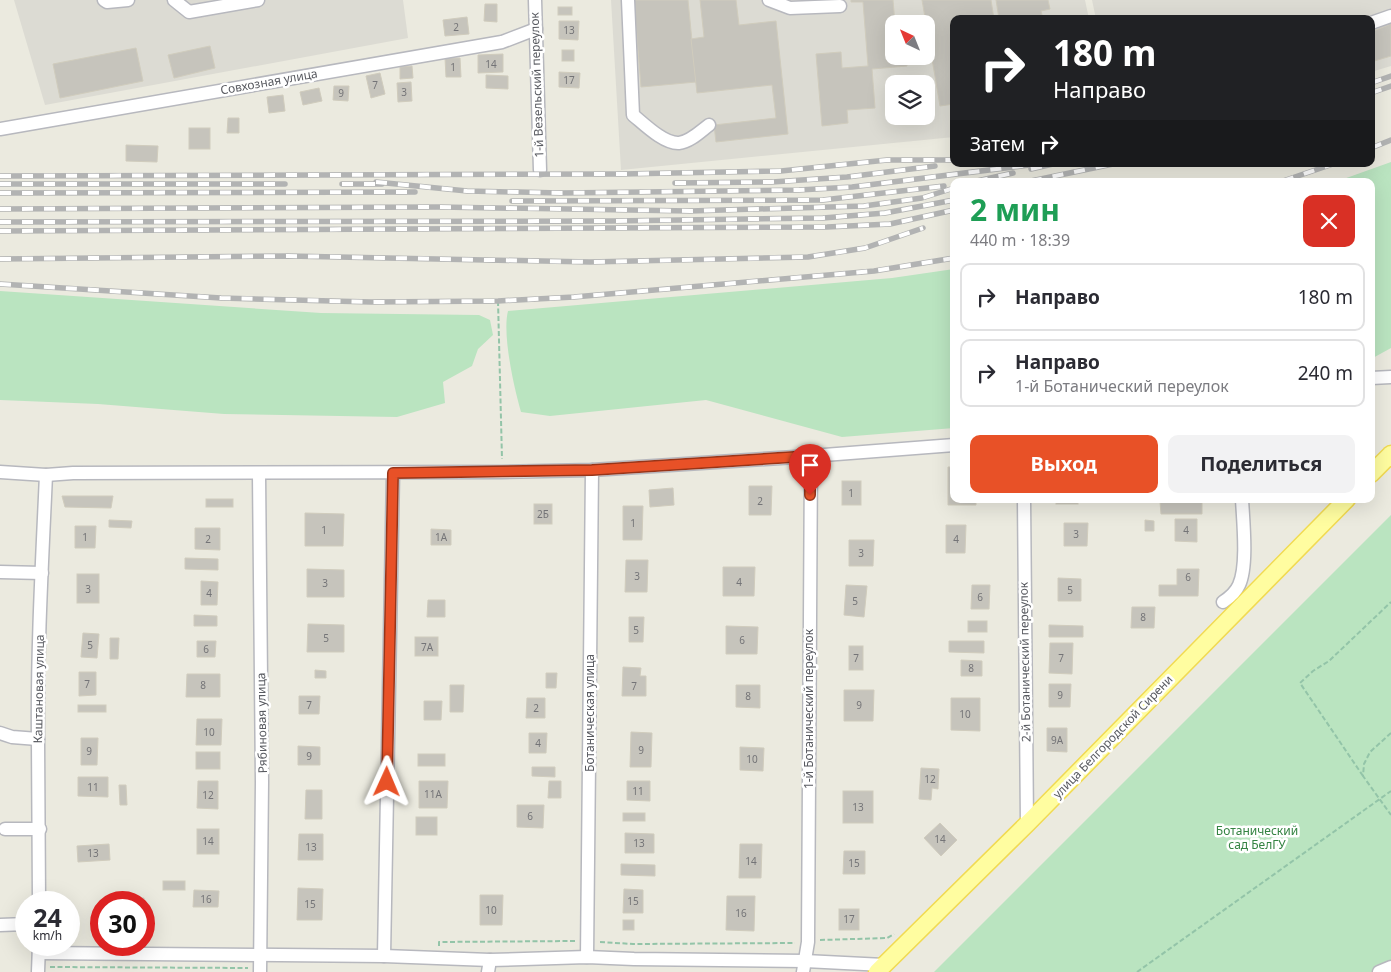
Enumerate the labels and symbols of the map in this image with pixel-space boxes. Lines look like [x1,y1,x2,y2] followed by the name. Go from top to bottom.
[525,11,548,158] street label: 1-й Везельский переулок
[885,15,935,65] north arrow
[453,20,459,34] house number: 2
[563,23,575,37] house number: 13
[485,57,497,71] house number: 14
[450,60,456,74] house number: 1
[219,65,319,98] street label: Совхозная улица
[563,73,575,87] house number: 17
[372,78,378,92] house number: 7
[401,85,407,99] house number: 3
[338,86,344,100] house number: 9
[789,444,831,495] pin
[848,486,854,500] house number: 1
[757,494,763,508] house number: 2
[537,507,549,521] house number: 2Б
[630,516,636,530] house number: 1
[321,523,327,537] house number: 1
[1183,523,1189,537] house number: 4
[1073,527,1079,541] house number: 3
[82,530,88,544] house number: 1
[435,530,448,544] house number: 1А
[205,532,211,546] house number: 2
[953,532,959,546] house number: 4
[858,546,864,560] house number: 3
[634,569,640,583] house number: 3
[1185,570,1191,584] house number: 6
[736,575,742,589] house number: 4
[322,576,328,590] house number: 3
[1015,581,1034,742] street label: 2-й Ботанический переулок
[85,582,91,596] house number: 3
[1067,583,1073,597] house number: 5
[206,586,212,600] house number: 4
[977,590,983,604] house number: 6
[852,594,858,608] house number: 5
[1140,610,1146,624] house number: 8
[633,623,639,637] house number: 5
[800,628,817,789] street label: 1-й Ботанический переулок
[323,631,329,645] house number: 5
[739,633,745,647] house number: 6
[29,634,48,744] street label: Каштановая улица
[87,638,93,652] house number: 5
[421,640,434,654] house number: 7А
[203,642,209,656] house number: 6
[853,651,859,665] house number: 7
[1058,651,1064,665] house number: 7
[581,654,598,772] street label: Ботаническая улица
[968,661,974,675] house number: 8
[1049,671,1176,802] street label: улица Белгородской Сирени
[252,673,271,773] street label: Рябиновая улица
[84,677,90,691] house number: 7
[200,678,206,692] house number: 8
[631,679,637,693] house number: 7
[1057,688,1063,702] house number: 9
[745,689,751,703] house number: 8
[306,698,312,712] house number: 7
[856,698,862,712] house number: 9
[533,701,539,715] house number: 2
[959,707,971,721] house number: 10
[203,725,215,739] house number: 10
[1051,733,1064,747] house number: 9А
[535,736,541,750] house number: 4
[638,743,644,757] house number: 9
[86,744,92,758] house number: 9
[306,749,312,763] house number: 9
[746,752,758,766] house number: 10
[360,755,412,807] position arrow
[924,772,936,786] house number: 12
[87,780,99,794] house number: 11
[632,784,644,798] house number: 11
[424,787,443,801] house number: 11А
[202,788,214,802] house number: 12
[852,800,864,814] house number: 13
[527,809,533,823] house number: 6
[1216,822,1298,853] park label: Ботанический сад БелГУ
[934,832,946,846] house number: 14
[202,834,214,848] house number: 14
[633,836,645,850] house number: 13
[305,840,317,854] house number: 13
[87,846,99,860] house number: 13
[745,854,757,868] house number: 14
[848,856,860,870] house number: 15
[90,891,155,956] speed limit sign: 30
[200,892,212,906] house number: 16
[627,894,639,908] house number: 15
[304,897,316,911] house number: 15
[485,903,497,917] house number: 10
[735,906,747,920] house number: 16
[843,912,855,926] house number: 17

